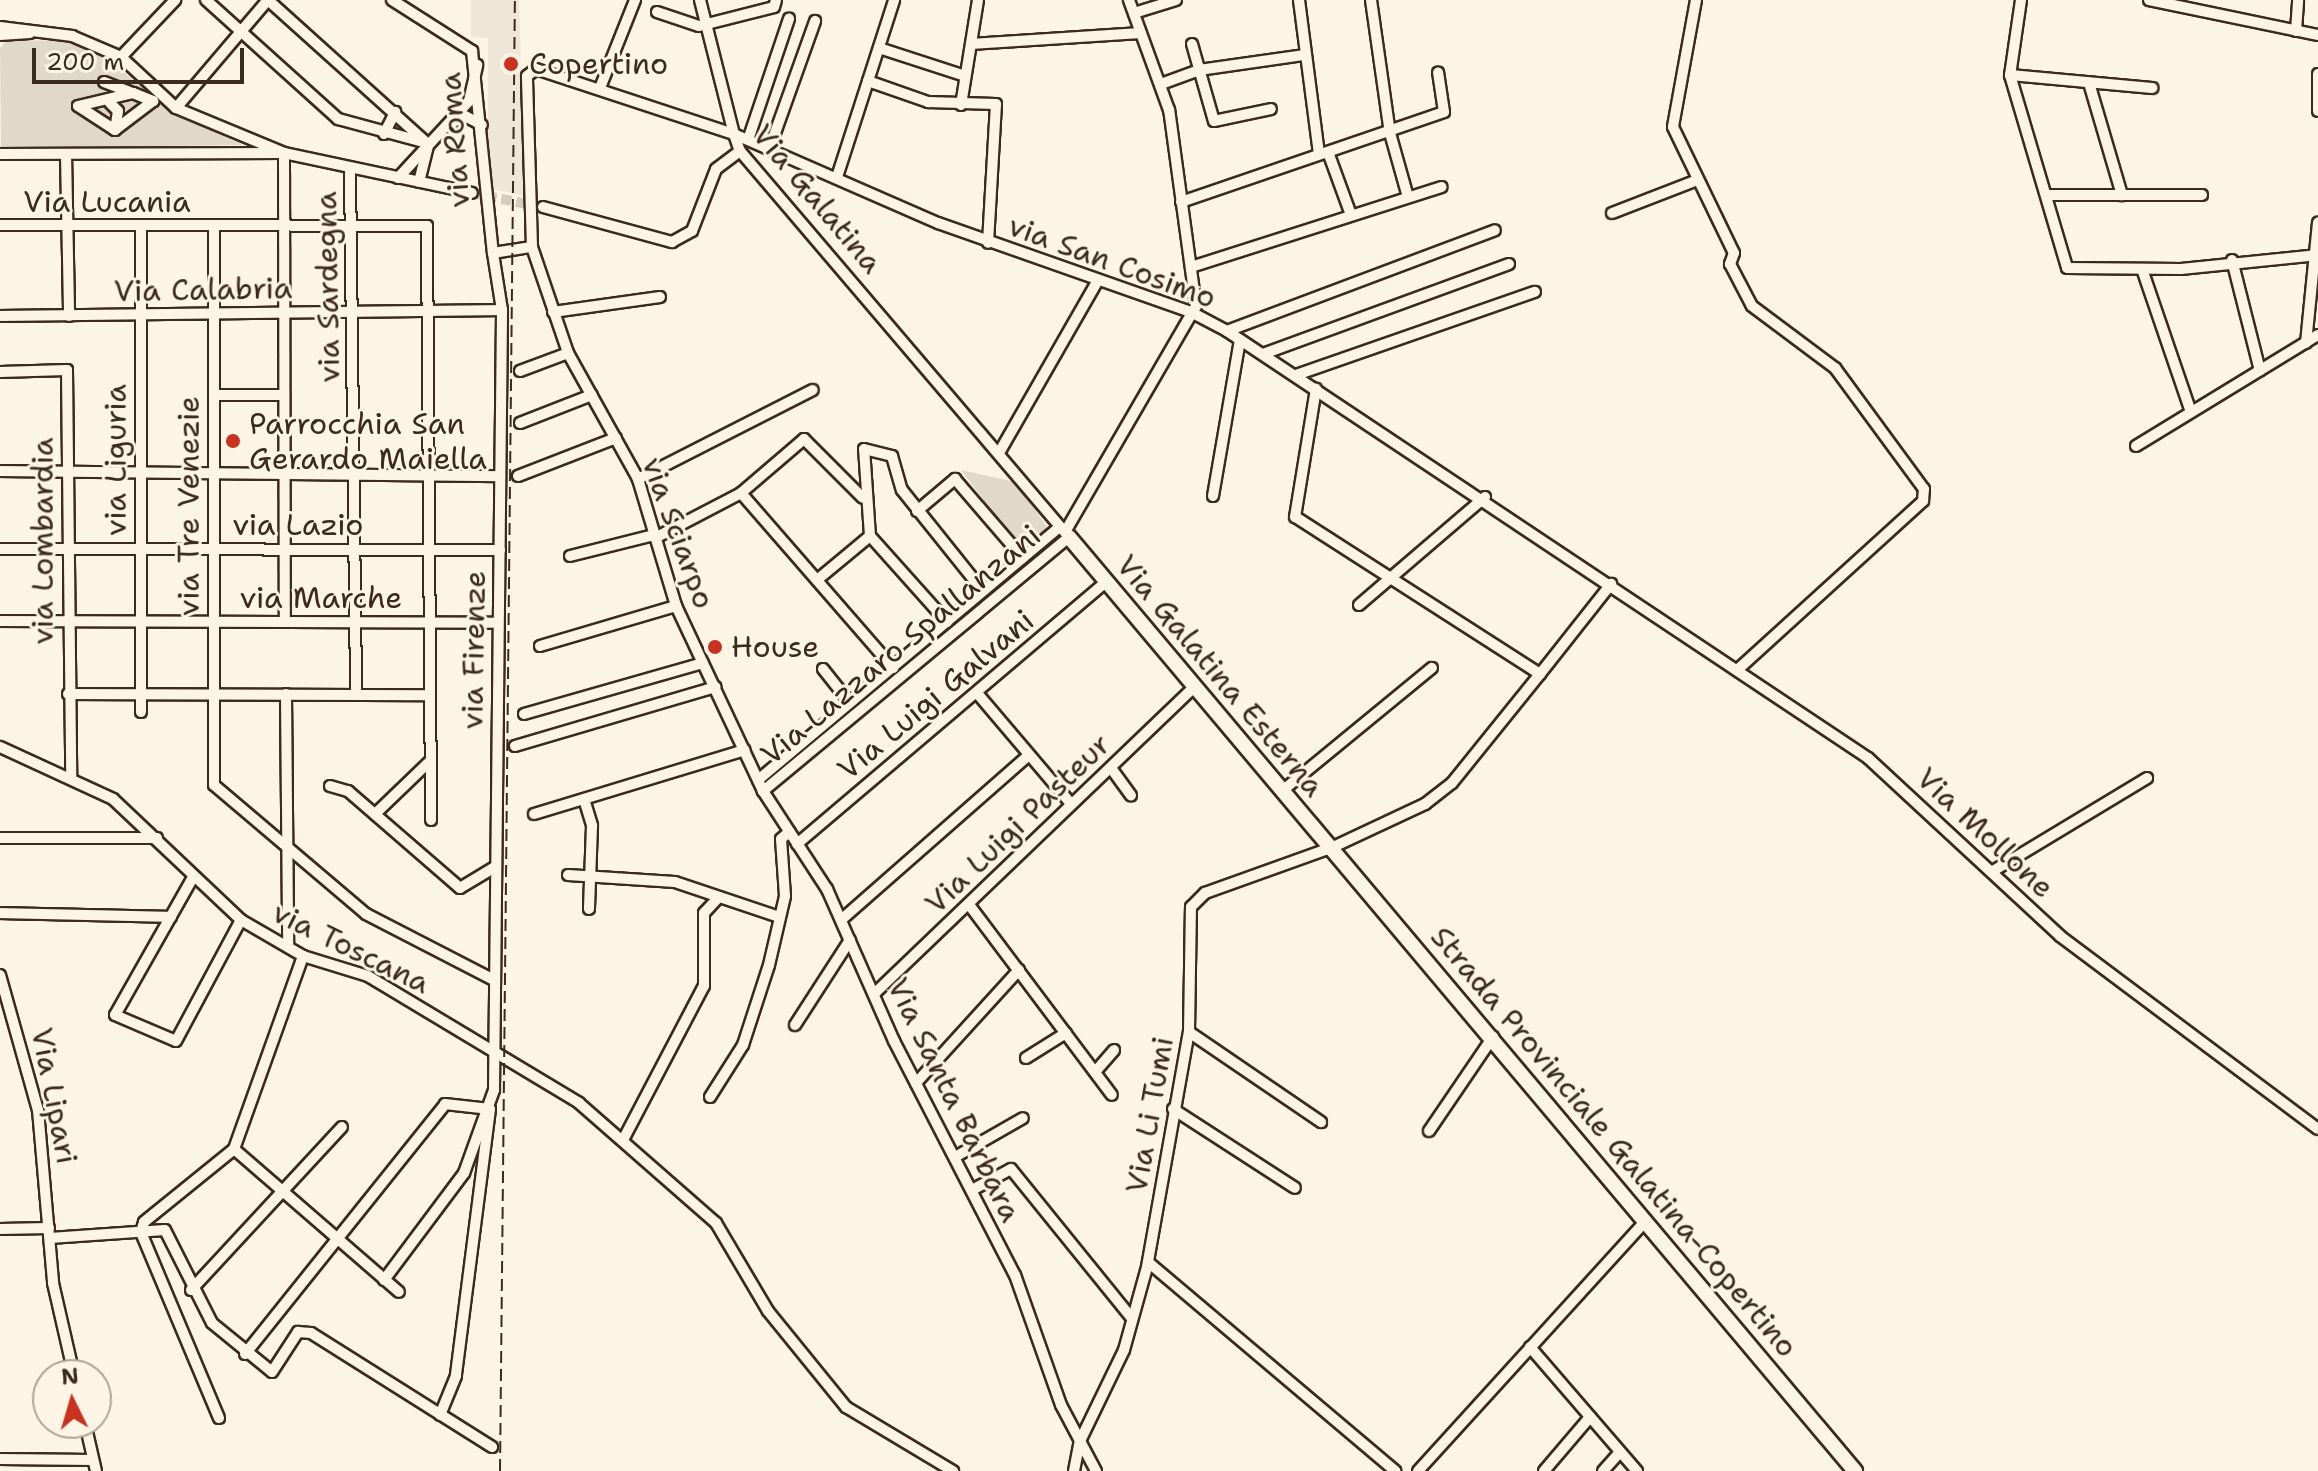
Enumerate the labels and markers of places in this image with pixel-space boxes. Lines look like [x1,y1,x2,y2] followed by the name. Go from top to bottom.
[529,46,668,82] place label: Copertino
[500,53,522,75] marker: Copertino
[249,406,487,476] place label: Parrocchia San Gerardo Maiella
[224,432,242,450] marker: Parrocchia San Gerardo Maiella
[731,629,819,665] place label: House
[706,638,724,656] marker: House

